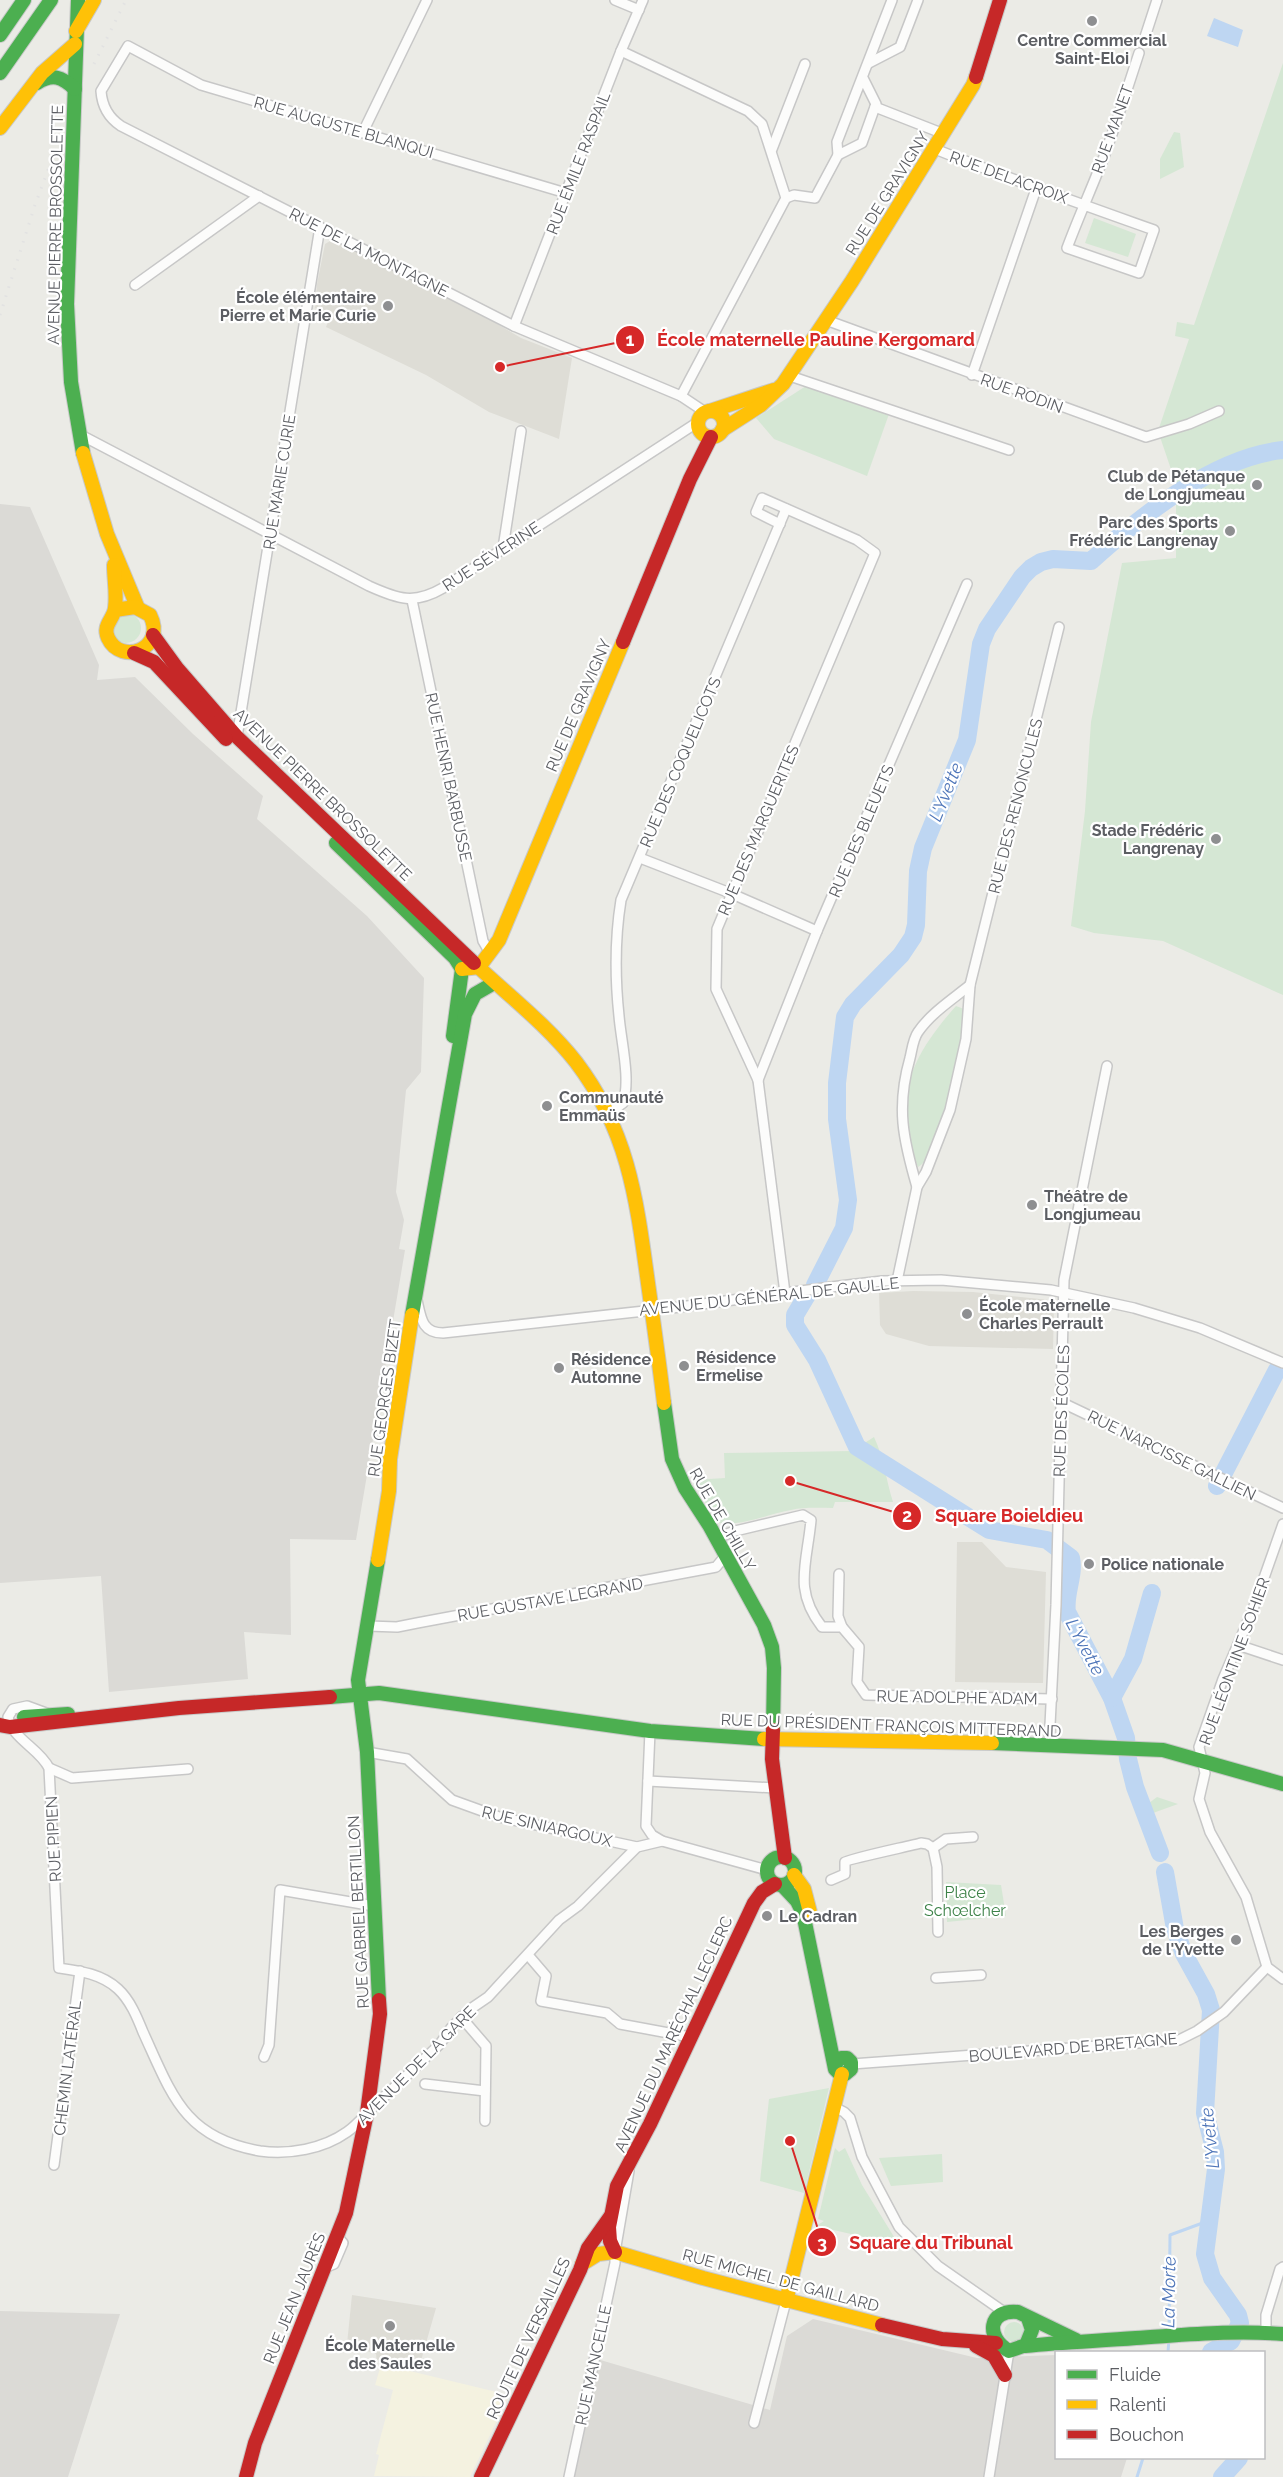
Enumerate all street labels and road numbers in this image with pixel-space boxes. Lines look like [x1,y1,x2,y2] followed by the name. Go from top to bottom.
[1088,82,1137,176] street label: RUE MANET
[542,88,615,237] street label: RUE ÉMILE RASPAIL
[252,93,436,162] street label: RUE AUGUSTE BLANQUI
[44,105,67,345] street label: AVENUE PIERRE BROSSOLETTE
[842,127,934,259] street label: RUE DE GRAVIGNY
[947,147,1072,208] street label: RUE DELACROIX
[286,204,452,301] street label: RUE DE LA MONTAGNE
[978,370,1066,417] street label: RUE RODIN
[259,413,300,551] street label: RUE MARIE CURIE
[438,517,544,595] street label: RUE SÉVERINE
[542,635,615,774] street label: RUE DE GRAVIGNY
[636,674,725,850] street label: RUE DES COQUELICOTS
[421,691,476,864] street label: RUE HENRI BARBUSSE
[230,704,416,885] street label: AVENUE PIERRE BROSSOLETTE
[985,716,1047,896] street label: RUE DES RENONCULES
[714,742,803,918] street label: RUE DES MARGUERITES
[825,762,898,900] street label: RUE DES BLEUETS
[638,1272,900,1320] street label: AVENUE DU GÉNÉRAL DE GAULLE
[364,1318,405,1478] street label: RUE GEORGES BIZET
[1049,1344,1073,1477] street label: RUE DES ÉCOLES
[1084,1406,1259,1505] street label: RUE NARCISSE GALLIEN
[685,1464,760,1575] street label: RUE DE CHILLY
[456,1574,644,1625] street label: RUE GUSTAVE LEGRAND
[1194,1574,1274,1748] street label: RUE LÉONTINE SOHIER
[876,1687,1038,1708] street label: RUE ADOLPHE ADAM
[720,1709,1062,1741] street label: RUE DU PRÉSIDENT FRANÇOIS MITTERRAND
[42,1795,65,1883] street label: RUE PIPIEN
[480,1802,615,1851] street label: RUE SINIARGOUX
[344,1815,373,2009] street label: RUE GABRIEL BERTILLON
[609,1913,737,2155] street label: AVENUE DU MARÉCHAL LECLERC
[49,1999,85,2137] street label: CHEMIN LATÉRAL
[353,2002,480,2129] street label: AVENUE DE LA GARE
[968,2029,1178,2066] street label: BOULEVARD DE BRETAGNE
[259,2229,330,2367] street label: RUE JEAN JAURÈS
[681,2245,881,2316] street label: RUE MICHEL DE GAILLARD
[483,2254,574,2422] street label: ROUTE DE VERSAILLES
[571,2303,616,2427] street label: RUE MANCELLE

